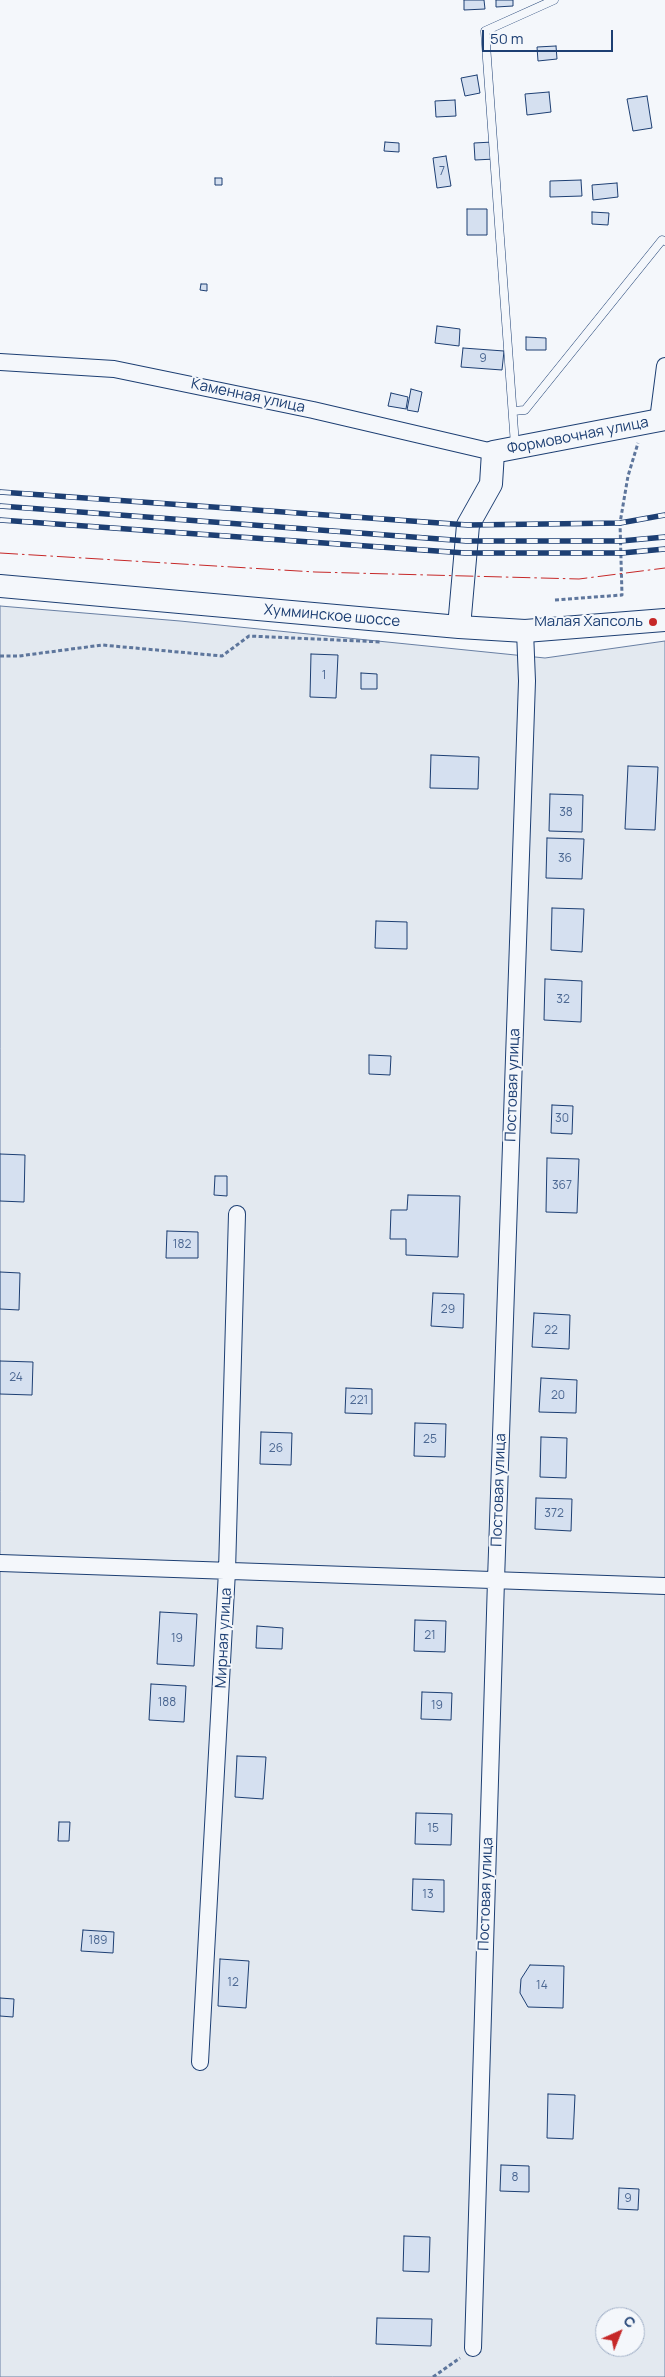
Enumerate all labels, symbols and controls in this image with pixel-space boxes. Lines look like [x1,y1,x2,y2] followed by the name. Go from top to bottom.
[485,20,616,52] scale bar
[490,28,524,49] text: 50 m
[439,165,445,179] house number: 7
[479,352,487,366] house number: 9
[189,375,307,417] street label: Каменная улица
[506,413,650,459] street label: Формовочная улица
[263,601,401,631] street label: Хумминское шоссе
[534,613,643,631] place label: Малая Хапсоль
[647,616,659,628] marker: Малая Хапсоль
[322,669,326,683] house number: 1
[559,806,573,820] house number: 38
[558,852,572,866] house number: 36
[556,993,570,1007] house number: 32
[502,1028,524,1142] street label: Постовая улица
[555,1112,569,1126] house number: 30
[552,1179,572,1193] house number: 367
[173,1238,191,1252] house number: 182
[441,1303,455,1317] house number: 29
[544,1324,558,1338] house number: 22
[9,1371,23,1385] house number: 24
[551,1389,565,1403] house number: 20
[350,1394,368,1408] house number: 221
[423,1433,437,1447] house number: 25
[488,1433,510,1547] street label: Постовая улица
[269,1442,283,1456] house number: 26
[544,1507,564,1521] house number: 372
[212,1587,236,1689] street label: Мирная улица
[424,1629,436,1643] house number: 21
[171,1632,183,1646] house number: 19
[158,1696,176,1710] house number: 188
[431,1699,443,1713] house number: 19
[427,1822,439,1836] house number: 15
[475,1837,497,1951] street label: Постовая улица
[422,1888,434,1902] house number: 13
[88,1934,108,1948] house number: 189
[227,1976,239,1990] house number: 12
[536,1979,548,1993] house number: 14
[512,2171,518,2185] house number: 8
[624,2192,632,2206] house number: 9
[595,2307,645,2357] north arrow
[620,2311,640,2332] text: С

